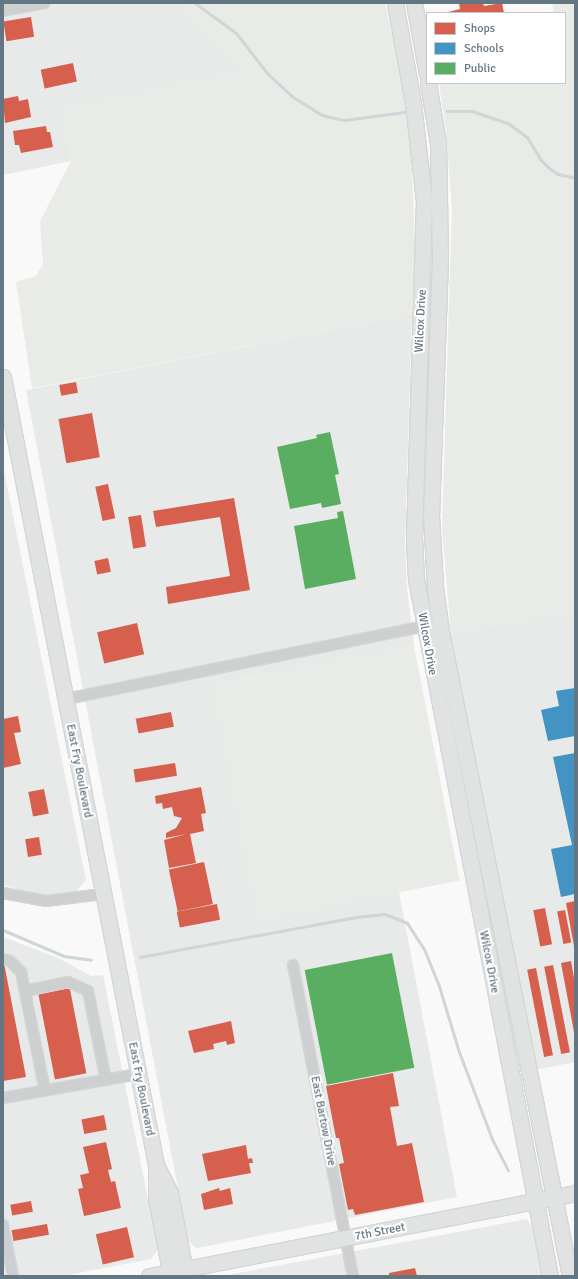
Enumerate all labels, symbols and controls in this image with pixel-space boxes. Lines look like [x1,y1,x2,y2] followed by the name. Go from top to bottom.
[426,12,566,84] legend
[464,21,495,36] text: Shops
[464,41,504,56] text: Schools
[464,61,496,76] text: Public
[412,289,430,353] street label: Wilcox Drive
[414,611,440,677] street label: Wilcox Drive
[63,723,95,819] street label: East Fry Boulevard
[476,929,502,995] street label: Wilcox Drive
[125,1041,157,1137] street label: East Fry Boulevard
[307,1075,339,1167] street label: East Bartow Drive
[354,1220,406,1244] street label: 7th Street

